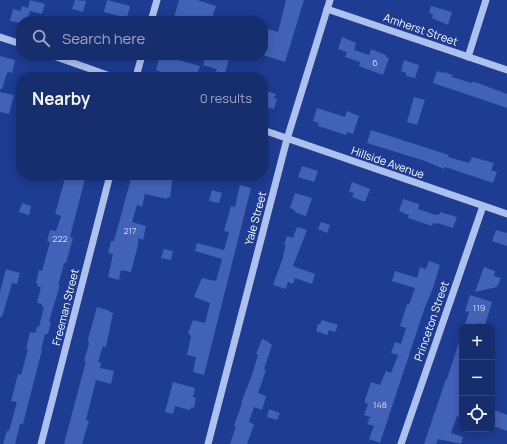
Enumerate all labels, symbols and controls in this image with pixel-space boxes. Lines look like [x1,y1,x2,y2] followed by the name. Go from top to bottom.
[382,9,460,49] street label: Amherst Street
[16,16,268,60] search box
[30,27,52,49] icon: search
[62,28,145,49] text: Search here
[372,56,378,69] house number: 6
[32,87,90,110] text: Nearby
[200,89,252,107] text: 0 results
[349,142,427,182] street label: Hillside Avenue
[241,190,269,246] street label: Yale Street
[123,224,137,237] house number: 217
[52,232,68,245] house number: 222
[48,267,82,347] street label: Freeman Street
[410,279,452,363] street label: Princeton Street
[473,301,485,314] house number: 119
[459,324,495,432] map controls
[459,324,495,360] button: +
[459,360,495,396] button: −
[459,396,495,432] button: locate
[373,398,387,411] house number: 148

